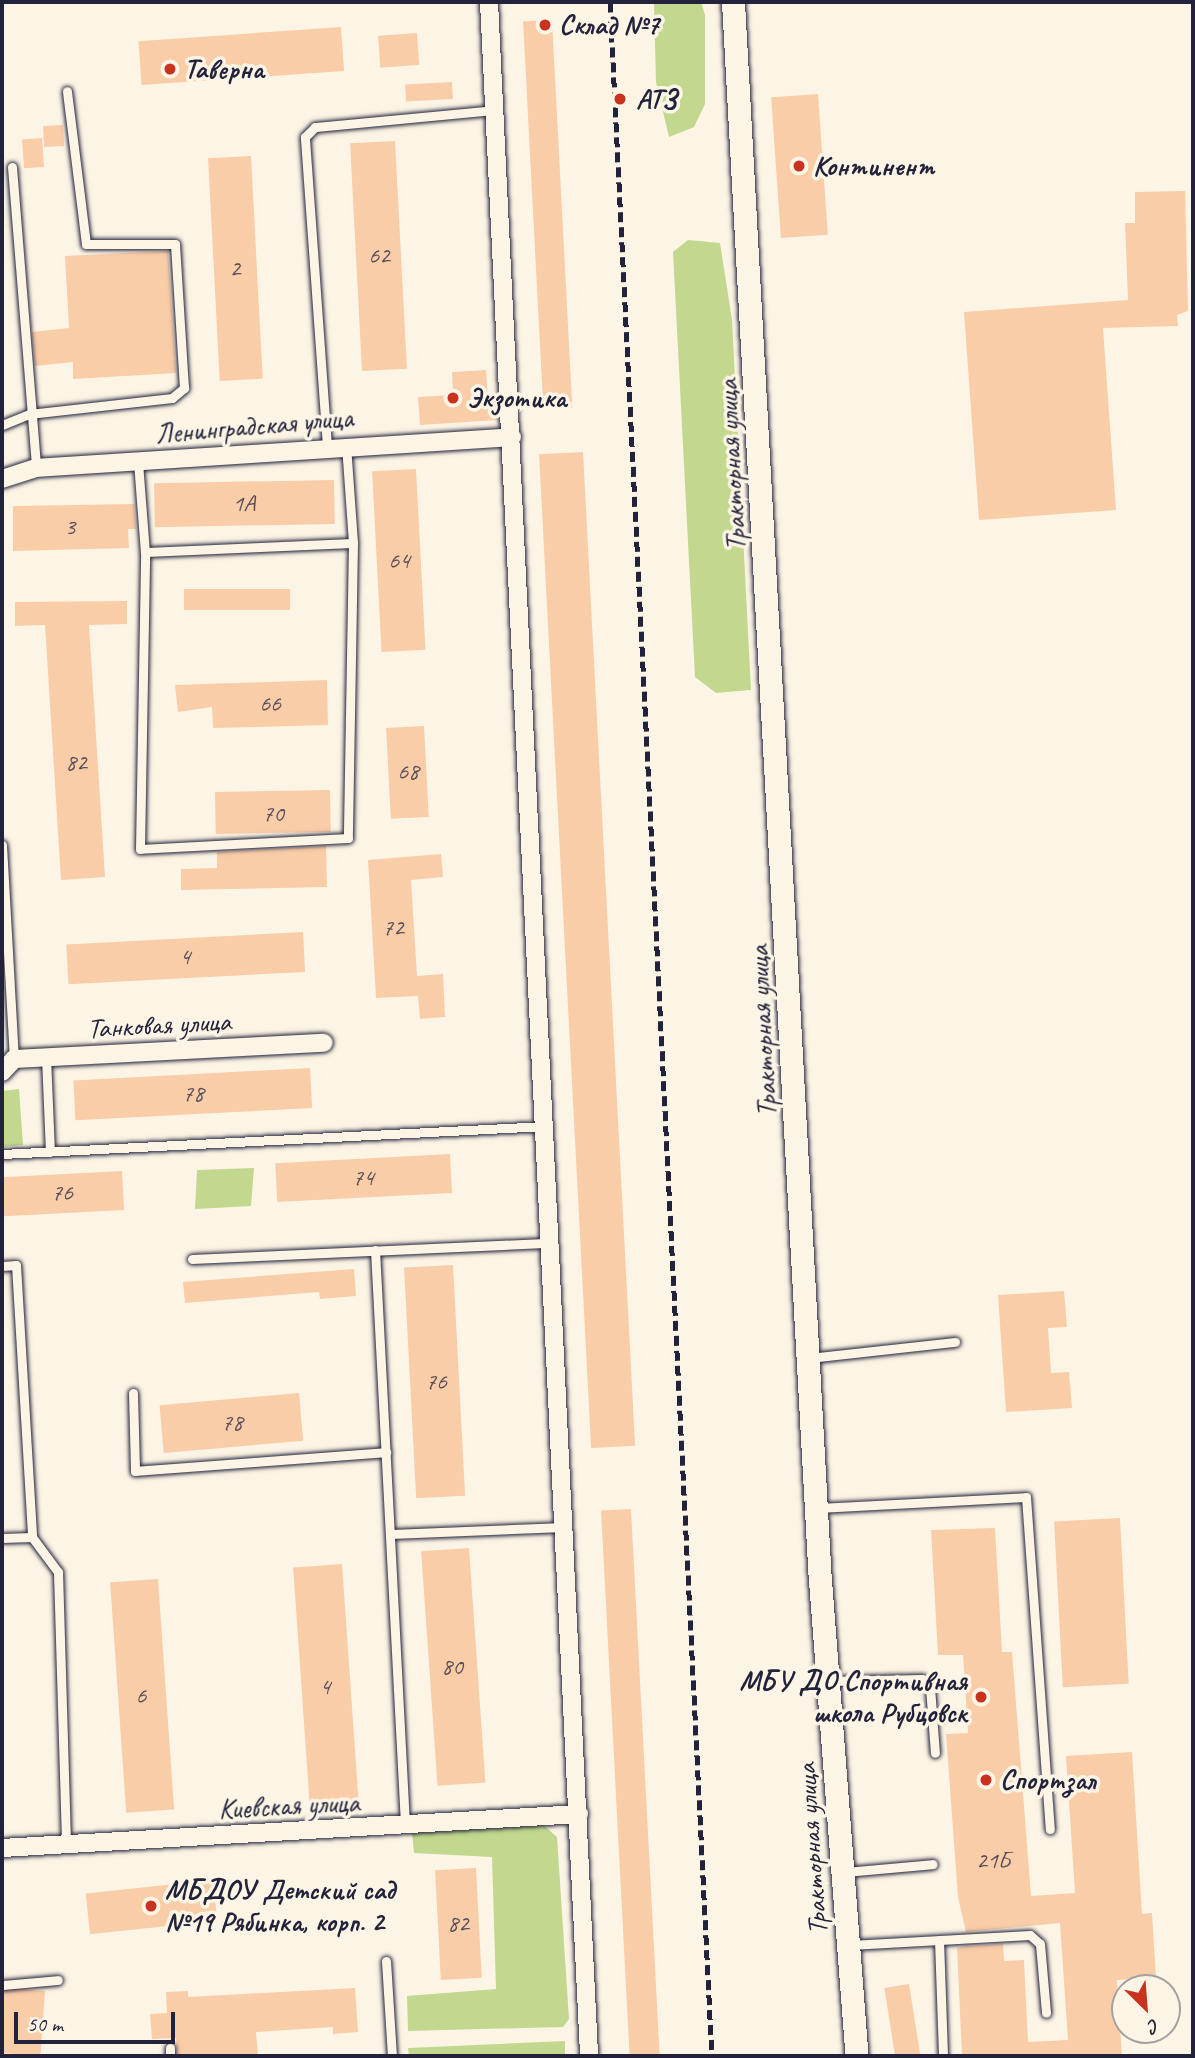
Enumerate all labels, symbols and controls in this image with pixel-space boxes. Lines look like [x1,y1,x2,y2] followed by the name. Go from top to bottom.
[559,8,659,42] place label: Склад №7
[537,17,553,33] marker: Склад №7
[184,52,264,86] place label: Таверна
[162,61,178,77] marker: Таверна
[636,82,677,116] place label: АТЗ
[610,89,630,109] marker: АТЗ
[813,149,934,183] place label: Континент
[791,158,807,174] marker: Континент
[368,242,390,270] house number: 62
[230,255,240,283] house number: 2
[711,378,753,552] street label: Тракторная улица
[467,381,566,415] place label: Экзотика
[445,390,461,406] marker: Экзотика
[152,400,356,452] street label: Ленинградская улица
[233,490,255,518] house number: 1А
[65,513,75,541] house number: 3
[388,547,410,575] house number: 64
[259,690,281,718] house number: 66
[65,749,87,777] house number: 82
[397,758,419,786] house number: 68
[262,800,284,828] house number: 70
[382,914,404,942] house number: 72
[180,943,190,971] house number: 4
[742,944,784,1118] street label: Тракторная улица
[86,1004,232,1046] street label: Танковая улица
[182,1080,204,1108] house number: 78
[352,1164,374,1192] house number: 74
[51,1179,73,1207] house number: 76
[425,1368,447,1396] house number: 76
[221,1409,243,1437] house number: 78
[441,1653,463,1681] house number: 80
[743,1664,967,1730] place label: МБУ ДО Спортивная школа Рубцовск
[320,1673,330,1701] house number: 4
[136,1682,146,1710] house number: 6
[973,1689,989,1705] marker: МБУ ДО Спортивная школа Рубцовск
[789,1761,835,1937] street label: Тракторная улица
[1000,1763,1096,1797] place label: Спортзал
[978,1772,994,1788] marker: Спортзал
[217,1785,361,1827] street label: Киевская улица
[976,1847,1010,1875] house number: 21Б
[165,1873,395,1939] place label: МБДОУ Детский сад №19 Рябинка, корп. 2
[143,1898,159,1914] marker: МБДОУ Детский сад №19 Рябинка, корп. 2
[447,1910,469,1938] house number: 82
[1111,1974,1181,2044] north arrow
[18,1998,178,2042] scale bar
[27,2011,63,2037] text: 50 m
[1145,2013,1163,2039] text: С

